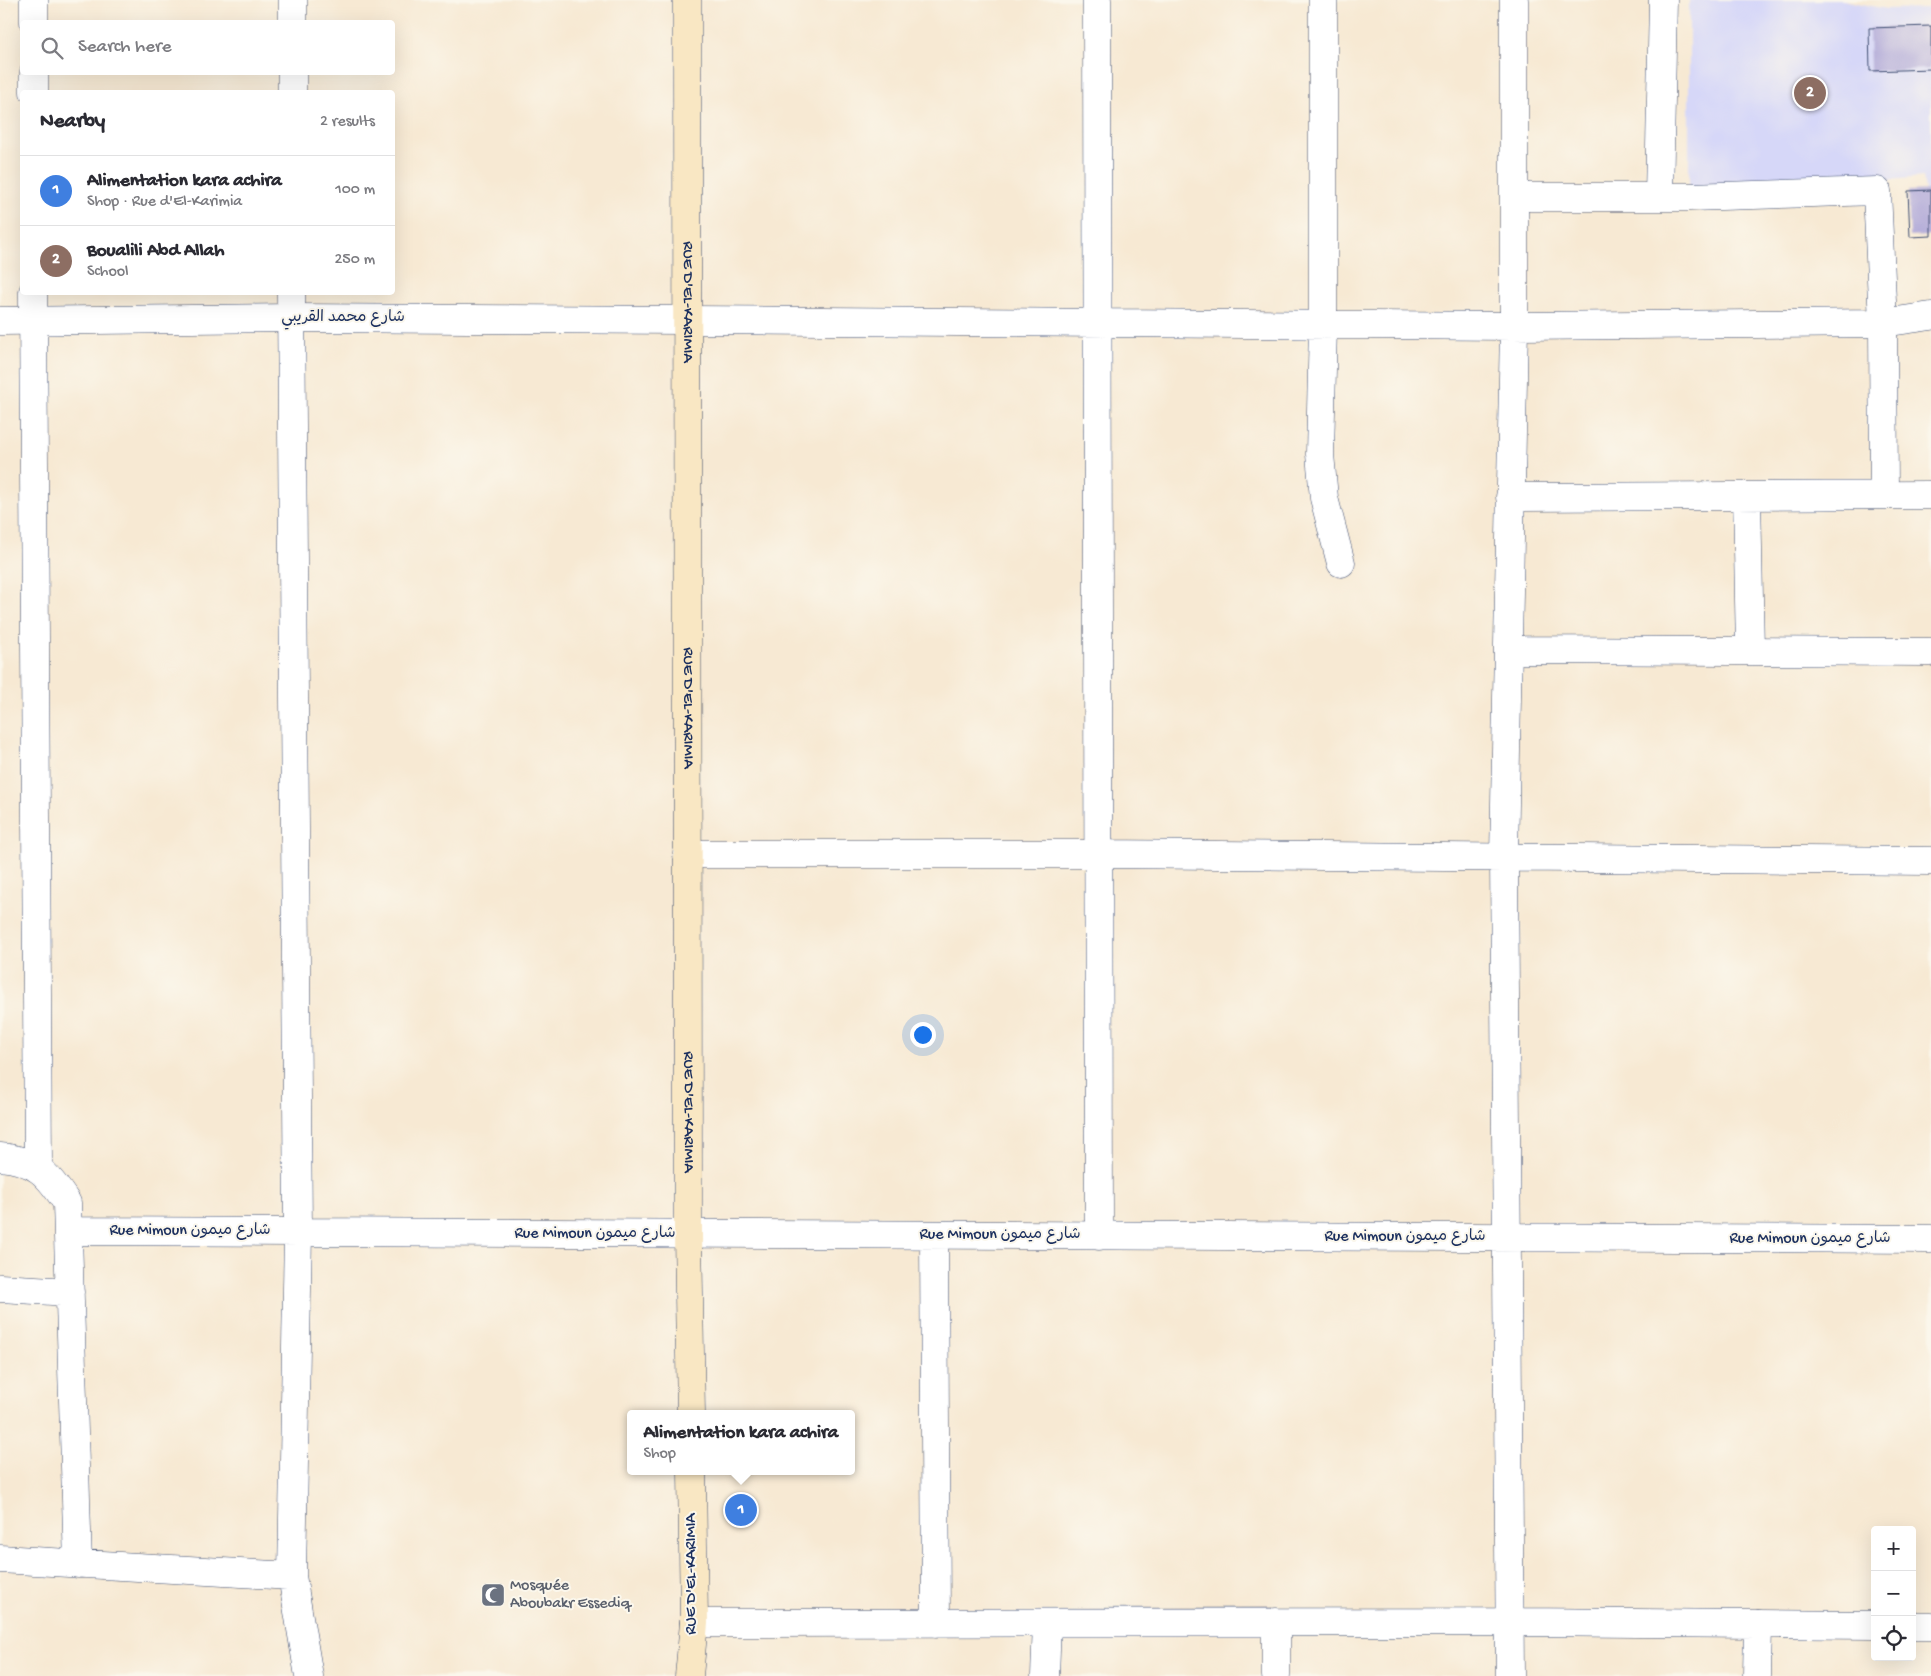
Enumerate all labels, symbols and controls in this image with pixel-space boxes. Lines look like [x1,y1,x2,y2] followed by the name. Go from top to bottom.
[20,20,395,75] search box
[38,34,66,62] icon: search
[78,36,172,59] text: Search here
[1794,74,1826,112] pin: 2
[40,110,105,135] text: Nearby
[320,113,375,132] text: 2 results
[87,170,282,193] text: Alimentation kara achira
[53,181,59,200] text: 1
[335,181,375,200] text: 100 m
[87,193,242,212] text: Shop · Rue d'El-Karimia
[87,240,224,263] text: Boualili Abd Allah
[678,241,697,364] street label: RUE D'EL-KARIMIA
[52,251,60,270] text: 2
[335,251,375,270] text: 250 m
[87,263,129,282] text: School
[281,309,405,330] street label: شارع محمد القريبي
[678,647,697,770] street label: RUE D'EL-KARIMIA
[910,1022,936,1048] your location
[678,1051,697,1174] street label: RUE D'EL-KARIMIA
[109,1222,271,1241] street label: Rue Mimoun شارع ميمون
[514,1225,676,1244] street label: Rue Mimoun شارع ميمون
[919,1226,1081,1245] street label: Rue Mimoun شارع ميمون
[1324,1228,1486,1247] street label: Rue Mimoun شارع ميمون
[1729,1230,1891,1249] street label: Rue Mimoun شارع ميمون
[627,1410,855,1475] popup
[644,1422,838,1445] text: Alimentation kara achira
[644,1445,676,1464] text: Shop
[725,1491,757,1529] pin: 1
[683,1512,702,1635] street label: RUE D'EL-KARIMIA
[1871,1526,1916,1661] map controls
[1871,1526,1916,1571] button: +
[1871,1571,1916,1616] button: −
[510,1577,632,1614] place label: Mosquée Aboubakr Essediq
[480,1582,506,1608] mosque icon: Mosquée Aboubakr Essediq
[1871,1616,1916,1661] button: locate

